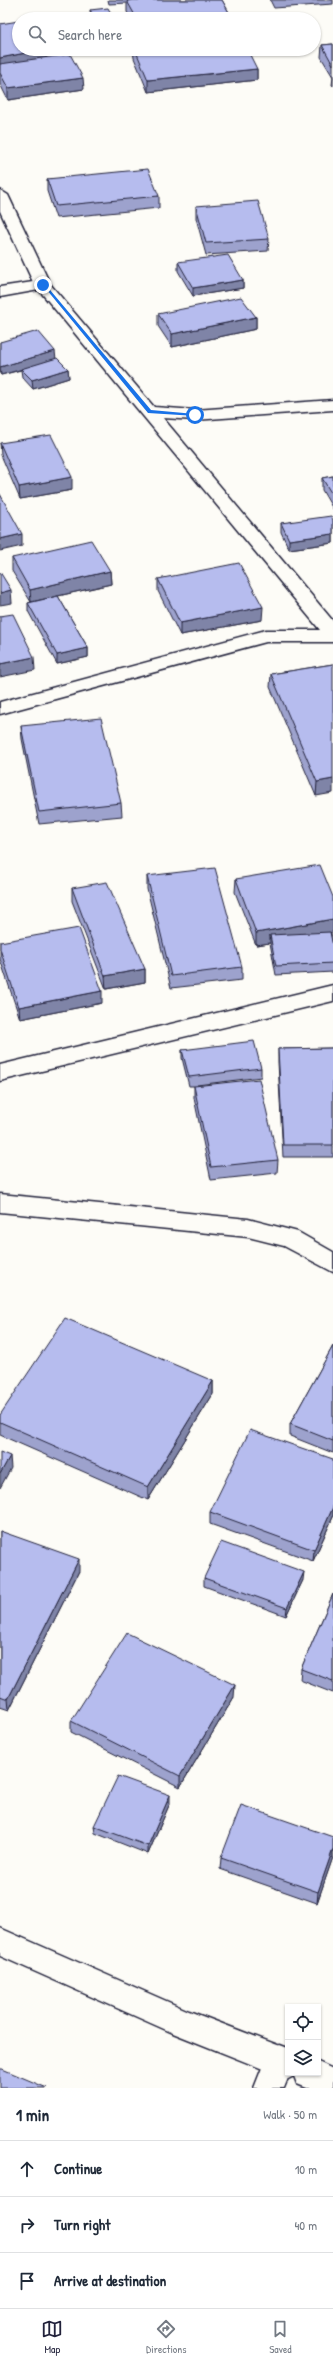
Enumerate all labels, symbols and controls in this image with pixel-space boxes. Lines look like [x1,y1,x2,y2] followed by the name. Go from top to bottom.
[12,12,321,56] search box
[26,23,48,45] icon: search
[58,24,122,45] text: Search here
[34,276,52,294] route end
[186,406,204,424] route start
[285,2004,321,2076] map controls
[285,2004,321,2040] button: locate
[285,2040,321,2076] button: layers
[16,2103,49,2126] text: 1 min
[263,2105,317,2123] text: Walk · 50 m
[16,2158,38,2180] icon: ahead
[54,2158,102,2179] text: Continue
[295,2160,317,2178] text: 10 m
[16,2214,38,2236] icon: right
[54,2214,110,2235] text: Turn right
[294,2216,317,2234] text: 40 m
[16,2270,38,2292] icon: arrive
[54,2270,166,2291] text: Arrive at destination
[41,2318,63,2356] tab: Map
[146,2318,187,2356] tab: Directions
[269,2318,292,2356] tab: Saved

